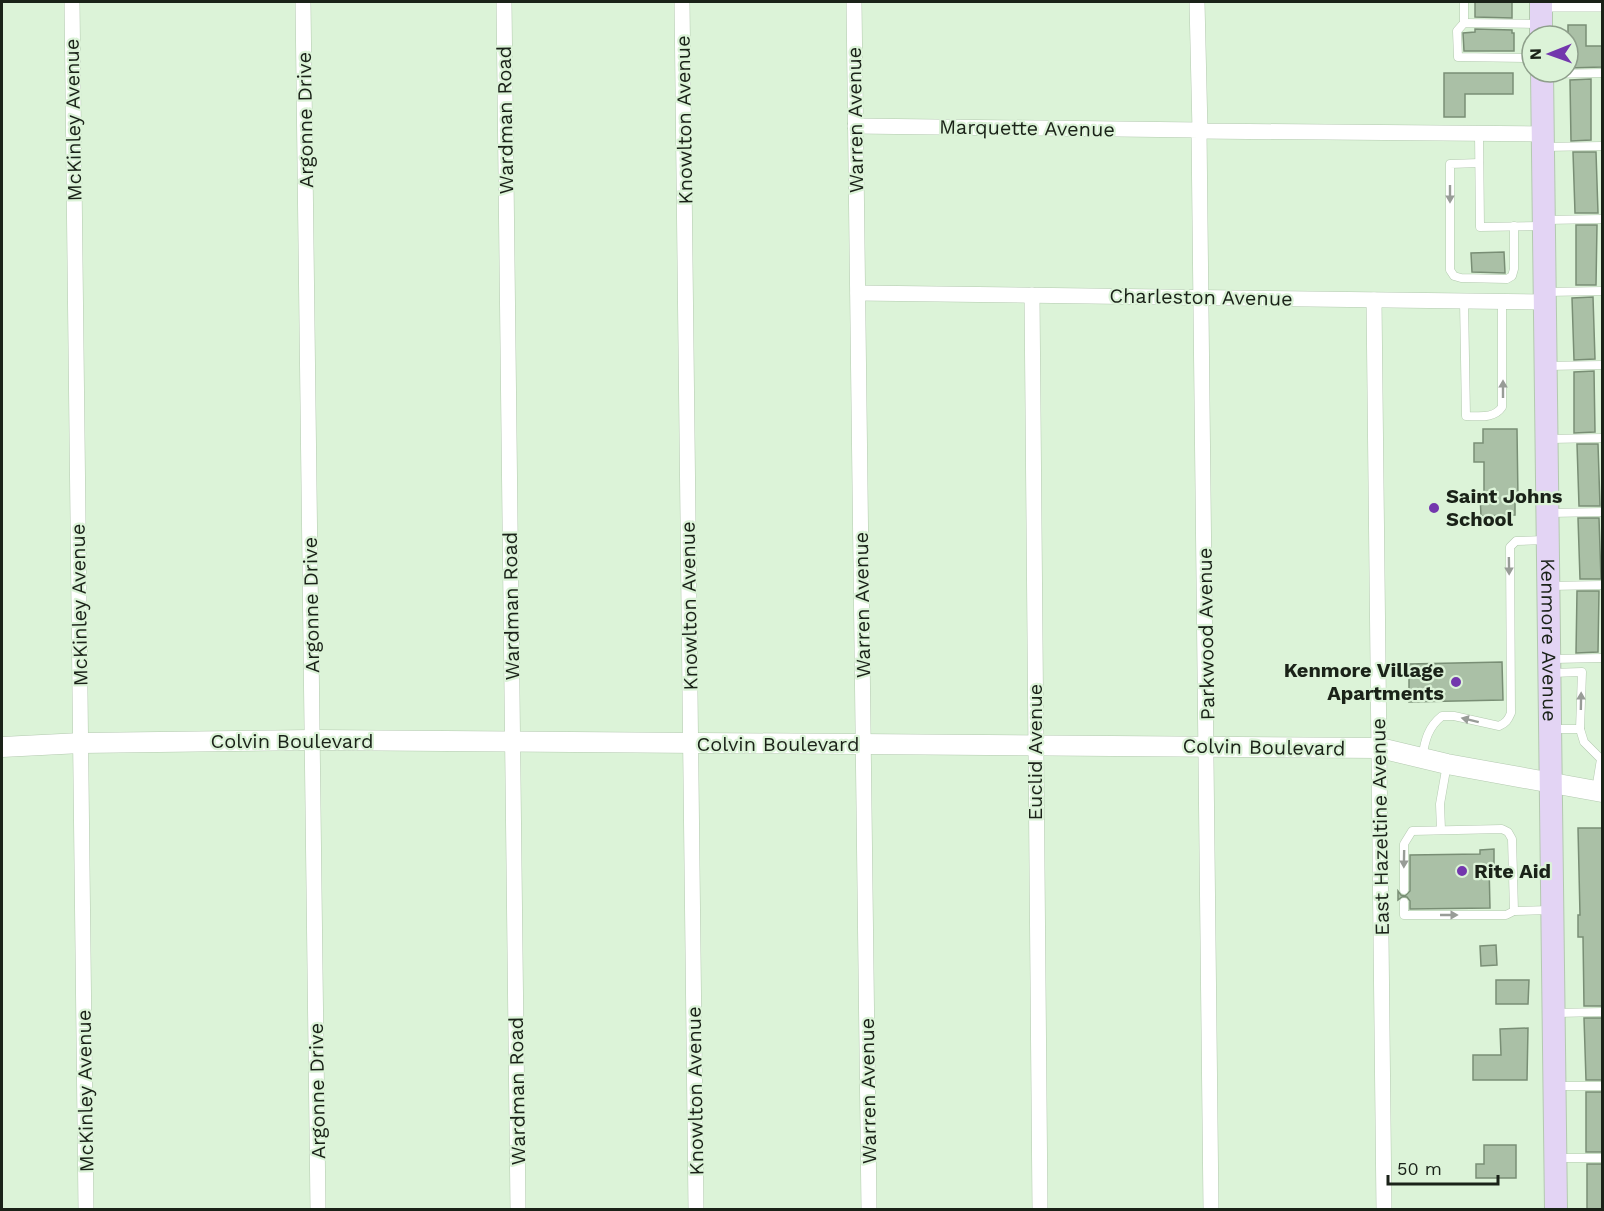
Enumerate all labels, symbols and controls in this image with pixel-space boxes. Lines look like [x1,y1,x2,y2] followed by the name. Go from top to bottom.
[1520,24,1580,84] north arrow
[671,35,697,205] street label: Knowlton Avenue
[60,38,86,202] street label: McKinley Avenue
[492,46,518,194] street label: Wardman Road
[842,47,868,193] street label: Warren Avenue
[1526,48,1545,60] text: N
[292,52,318,188] street label: Argonne Drive
[939,114,1115,142] street label: Marquette Avenue
[1445,184,1455,203] one-way arrow
[1109,283,1293,311] street label: Charleston Avenue
[1498,379,1508,398] one-way arrow
[1446,484,1563,531] place label: Saint Johns School
[1427,501,1441,515] marker: Saint Johns School
[676,521,702,691] street label: Knowlton Avenue
[66,523,92,687] street label: McKinley Avenue
[498,532,524,680] street label: Wardman Road
[849,532,875,678] street label: Warren Avenue
[298,537,324,673] street label: Argonne Drive
[1192,547,1220,721] street label: Parkwood Avenue
[1504,557,1514,576] one-way arrow
[1536,558,1562,722] street label: Kenmore Avenue
[1284,658,1444,705] place label: Kenmore Village Apartments
[1449,675,1463,689] marker: Kenmore Village Apartments
[1023,684,1047,820] street label: Euclid Avenue
[1576,692,1586,711] one-way arrow
[1460,715,1479,724] one-way arrow
[1366,718,1394,936] street label: East Hazeltine Avenue
[211,729,373,753] street label: Colvin Boulevard
[697,732,859,756] street label: Colvin Boulevard
[1182,734,1346,760] street label: Colvin Boulevard
[1399,850,1409,869] one-way arrow
[1474,859,1551,883] place label: Rite Aid
[1455,864,1469,878] marker: Rite Aid
[1439,910,1458,920] one-way arrow
[682,1006,708,1176] street label: Knowlton Avenue
[72,1009,98,1173] street label: McKinley Avenue
[504,1017,530,1165] street label: Wardman Road
[855,1018,881,1164] street label: Warren Avenue
[304,1023,330,1159] street label: Argonne Drive
[1388,1148,1498,1186] scale bar
[1397,1158,1442,1179] text: 50 m

